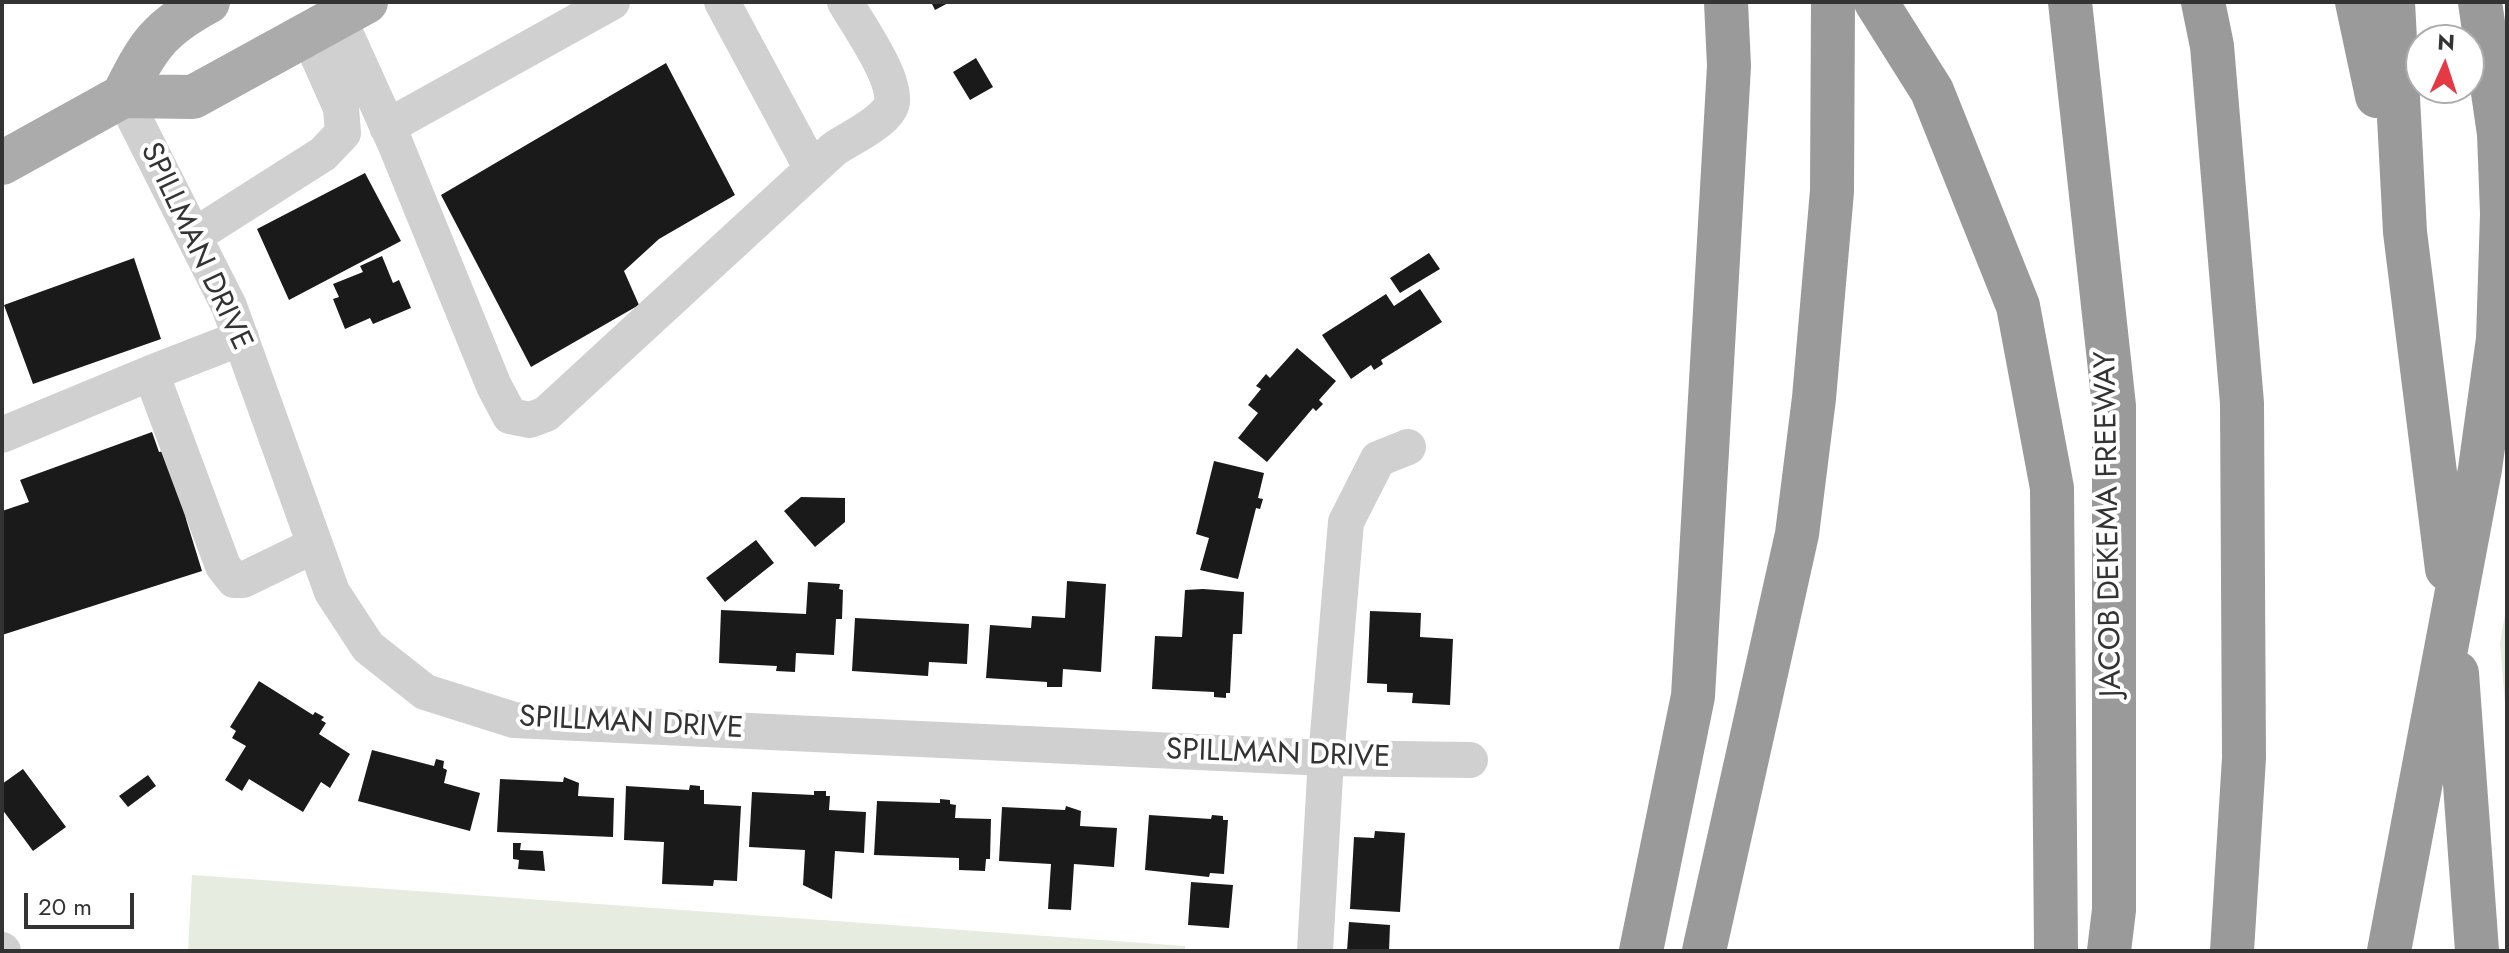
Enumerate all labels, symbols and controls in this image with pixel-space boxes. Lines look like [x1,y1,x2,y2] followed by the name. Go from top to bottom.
[2405,24,2485,104] north arrow
[2437,26,2456,58] text: N
[131,138,259,356] street label: SPILLMAN DRIVE
[2089,351,2131,697] street label: JACOB DEKEMA FREEWAY
[518,700,744,748] street label: SPILLMAN DRIVE
[1165,733,1391,777] street label: SPILLMAN DRIVE
[28,877,138,927] scale bar
[38,889,92,924] text: 20 m

